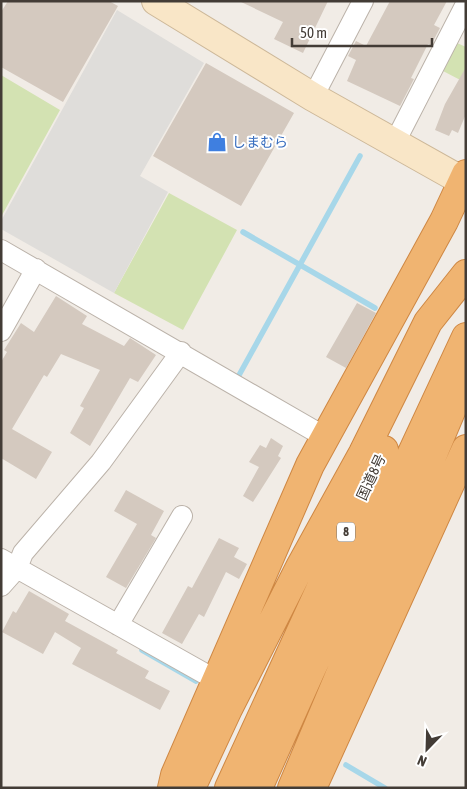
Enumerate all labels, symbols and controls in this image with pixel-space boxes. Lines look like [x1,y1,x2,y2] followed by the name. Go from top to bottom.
[292,15,432,47] scale bar
[300,24,327,41] text: 50 m
[206,131,228,153] shop icon: しまむら
[232,134,288,150] place label: しまむら
[353,452,389,502] street label: 国道8号
[337,522,355,542] road number: 8
[402,724,452,774] north arrow
[415,752,429,770] text: N

